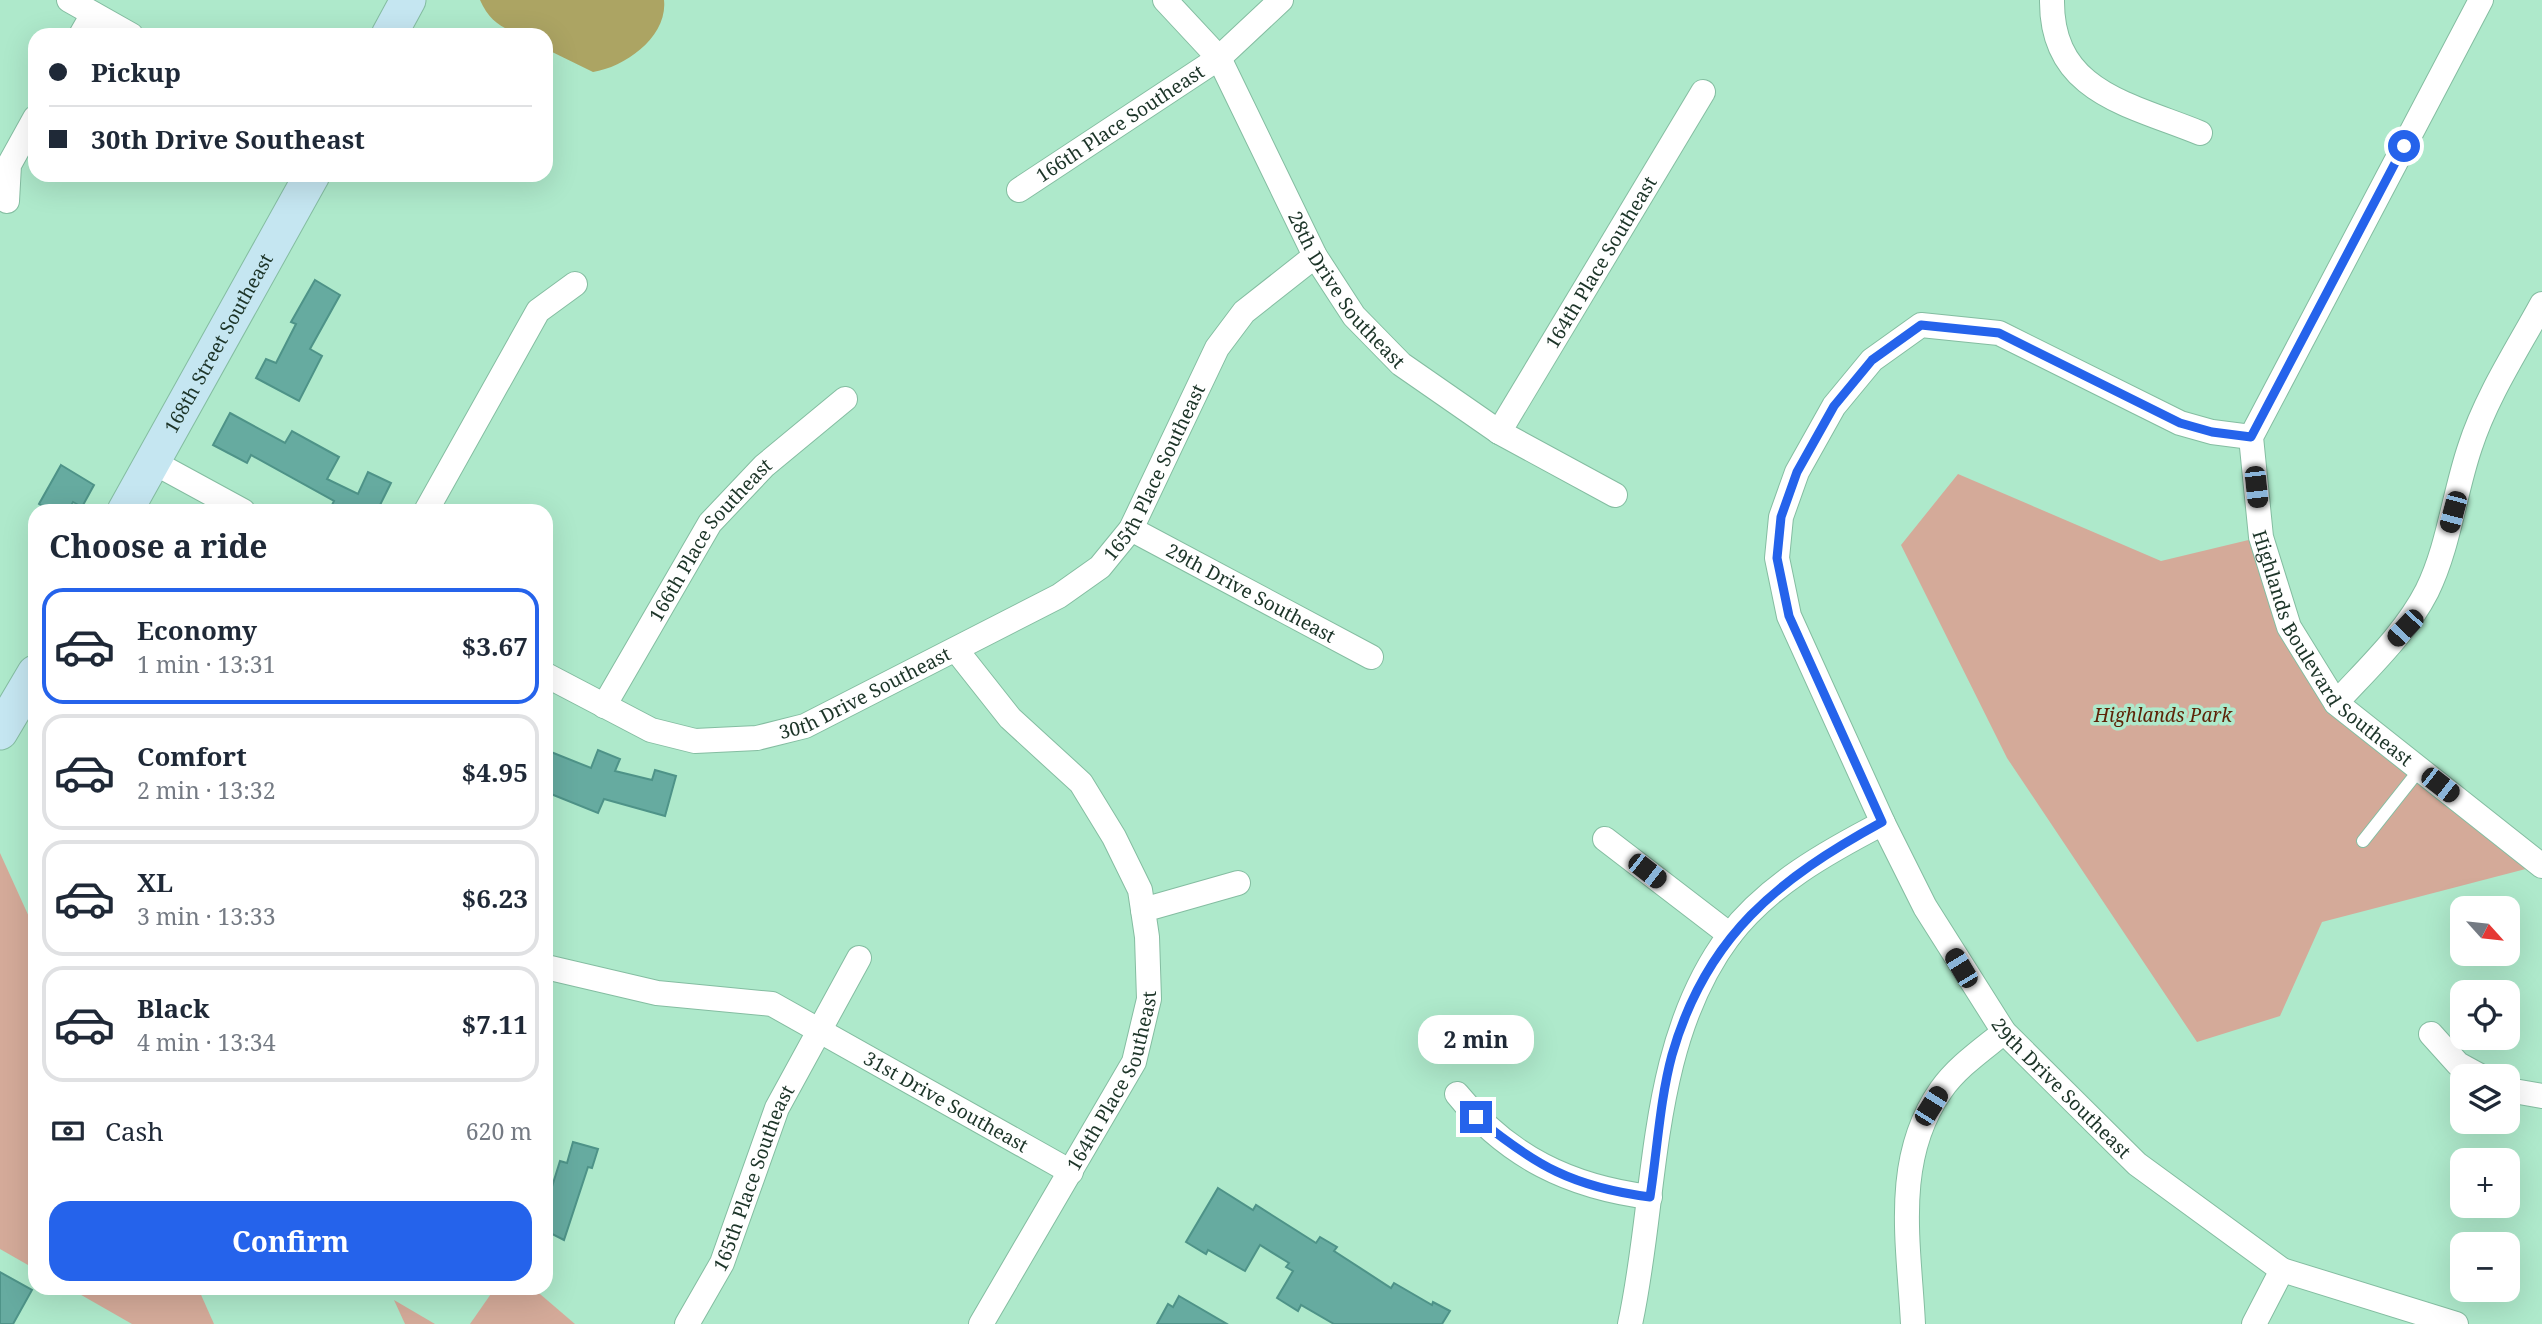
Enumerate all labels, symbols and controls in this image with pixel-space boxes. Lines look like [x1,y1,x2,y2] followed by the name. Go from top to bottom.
[91,54,181,90] text: Pickup
[1031,58,1209,188] street label: 166th Place Southeast
[91,121,365,157] text: 30th Drive Southeast
[2388,130,2420,162] route start
[1539,171,1663,353] street label: 164th Place Southeast
[1282,207,1411,374] street label: 28th Drive Southeast
[158,248,279,438] street label: 168th Street Southeast
[1097,379,1211,566] street label: 165th Place Southeast
[643,452,777,626] street label: 166th Place Southeast
[2244,465,2269,509] car
[2438,489,2469,535] car
[49,524,268,567] text: Choose a ride
[2247,527,2418,772] street label: Highlands Boulevard Southeast
[1162,537,1340,649] street label: 29th Drive Southeast
[2383,605,2428,651] car
[137,612,257,648] text: Economy
[53,615,116,678] icon: car
[462,628,528,664] text: $3.67
[776,641,955,745] street label: 30th Drive Southeast
[137,648,275,680] text: 1 min · 13:31
[2093,702,2233,728] park label: Highlands Park
[137,738,247,774] text: Comfort
[53,741,116,804] icon: car
[462,754,528,790] text: $4.95
[2417,764,2464,806] car
[137,774,275,806] text: 2 min · 13:32
[1624,850,1671,892] car
[137,864,173,900] text: XL
[53,867,116,930] icon: car
[462,880,528,916] text: $6.23
[2450,896,2520,966] north arrow
[2450,896,2520,1302] map controls
[137,900,275,932] text: 3 min · 13:33
[1942,945,1981,991] car
[2450,980,2520,1050] button: locate
[137,990,210,1026] text: Black
[1060,990,1162,1175] street label: 164th Place Southeast
[53,993,116,1056] icon: car
[462,1006,528,1042] text: $7.11
[1985,1013,2137,1164] street label: 29th Drive Southeast
[1418,1016,1534,1064] callout: 2 min
[1443,1023,1509,1055] text: 2 min
[137,1026,275,1058] text: 4 min · 13:34
[859,1045,1033,1158] street label: 31st Drive Southeast
[2450,1064,2520,1134] button: layers
[707,1080,800,1276] street label: 165th Place Southeast
[1911,1083,1952,1129] car
[1460,1101,1492,1133] route end
[49,1112,87,1150] icon: cash
[105,1113,164,1149] text: Cash
[466,1115,532,1147] text: 620 m
[2450,1148,2520,1218] button: +
[49,1201,532,1281] button: Confirm
[2450,1232,2520,1302] button: −

